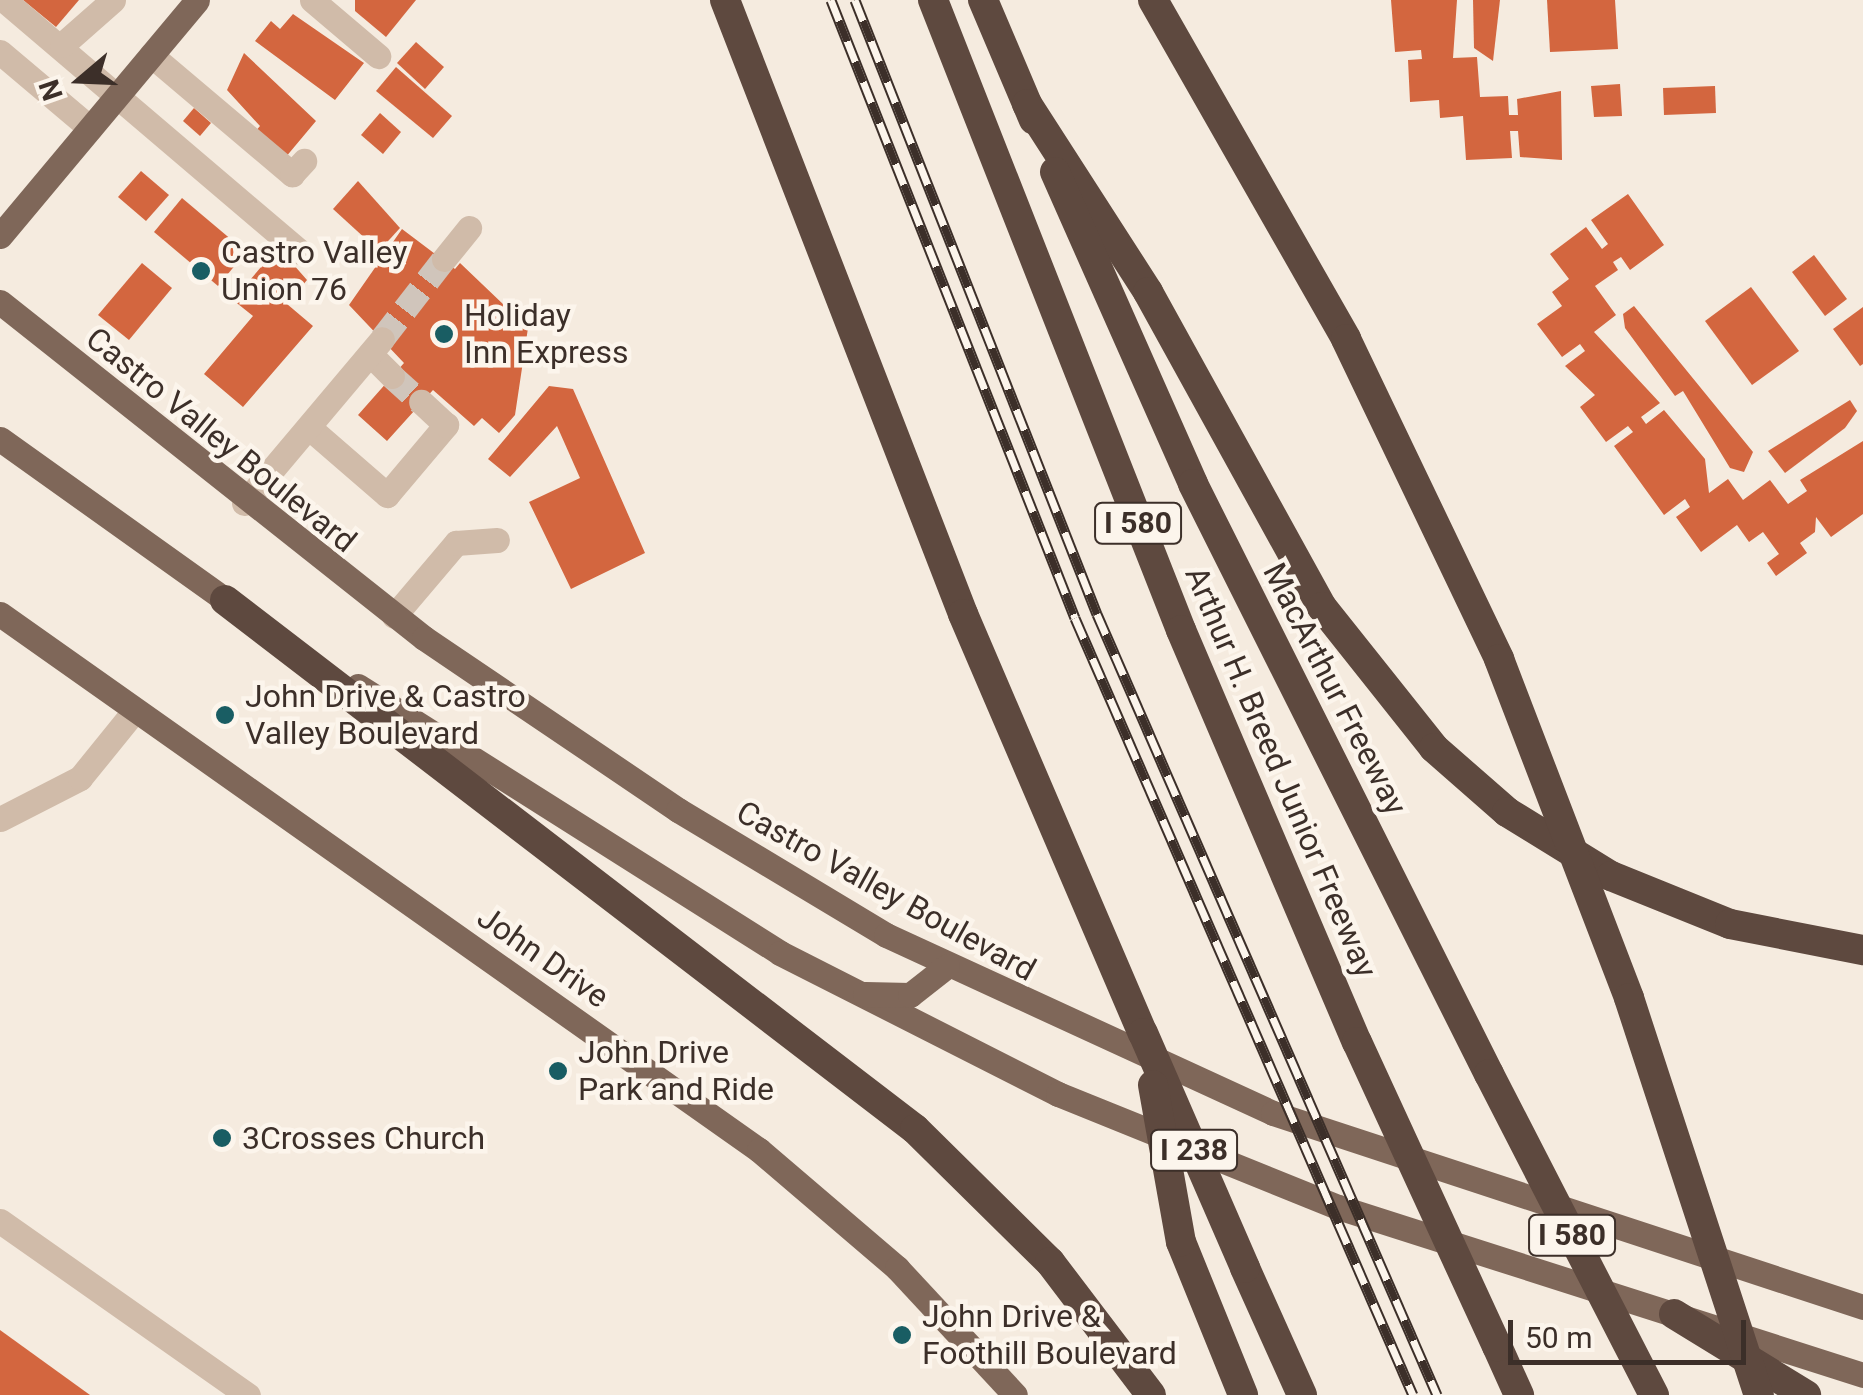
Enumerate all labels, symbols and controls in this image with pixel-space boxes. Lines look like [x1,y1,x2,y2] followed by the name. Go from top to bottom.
[30,30,130,130] north arrow
[32,75,70,105] text: N
[221,234,407,309] place label: Castro Valley Union 76
[190,260,212,282] marker: Castro Valley Union 76
[464,297,629,372] place label: Holiday Inn Express
[78,319,364,561] street label: Castro Valley Boulevard
[433,323,455,345] marker: Holiday Inn Express
[1093,498,1183,548] road number: I 580
[1255,557,1415,821] street label: MacArthur Freeway
[1177,561,1385,983] street label: Arthur H. Breed Junior Freeway
[245,678,526,753] place label: John Drive & Castro Valley Boulevard
[214,704,236,726] marker: John Drive & Castro Valley Boulevard
[730,793,1042,989] street label: Castro Valley Boulevard
[470,898,616,1016] street label: John Drive
[578,1034,774,1109] place label: John Drive Park and Ride
[547,1060,569,1082] marker: John Drive Park and Ride
[242,1119,485,1157] place label: 3Crosses Church
[1149,1125,1239,1175] road number: I 238
[211,1127,233,1149] marker: 3Crosses Church
[1527,1210,1617,1260] road number: I 580
[922,1298,1177,1373] place label: John Drive & Foothill Boulevard
[1513,1300,1750,1362] scale bar
[1525,1320,1592,1355] text: 50 m
[891,1324,913,1346] marker: John Drive & Foothill Boulevard

